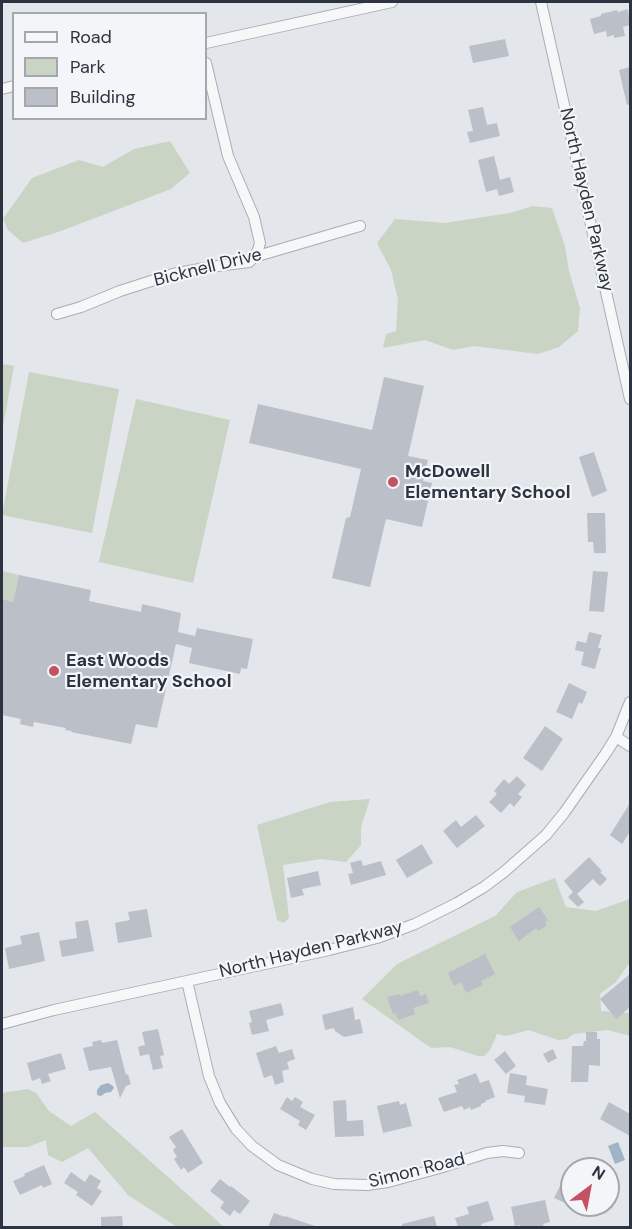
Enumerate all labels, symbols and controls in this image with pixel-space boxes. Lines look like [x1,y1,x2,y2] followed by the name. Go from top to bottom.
[12,12,207,120] legend
[70,25,112,49] text: Road
[70,55,106,79] text: Park
[70,85,135,109] text: Building
[554,106,618,294] street label: North Hayden Parkway
[152,244,264,292] street label: Bicknell Drive
[405,461,571,504] place label: McDowell Elementary School
[386,475,400,489] marker: McDowell Elementary School
[66,650,232,692] place label: East Woods Elementary School
[47,664,61,678] marker: East Woods Elementary School
[217,917,405,983] street label: North Hayden Parkway
[367,1149,467,1193] street label: Simon Road
[560,1157,620,1217] north arrow
[588,1161,609,1185] text: N

